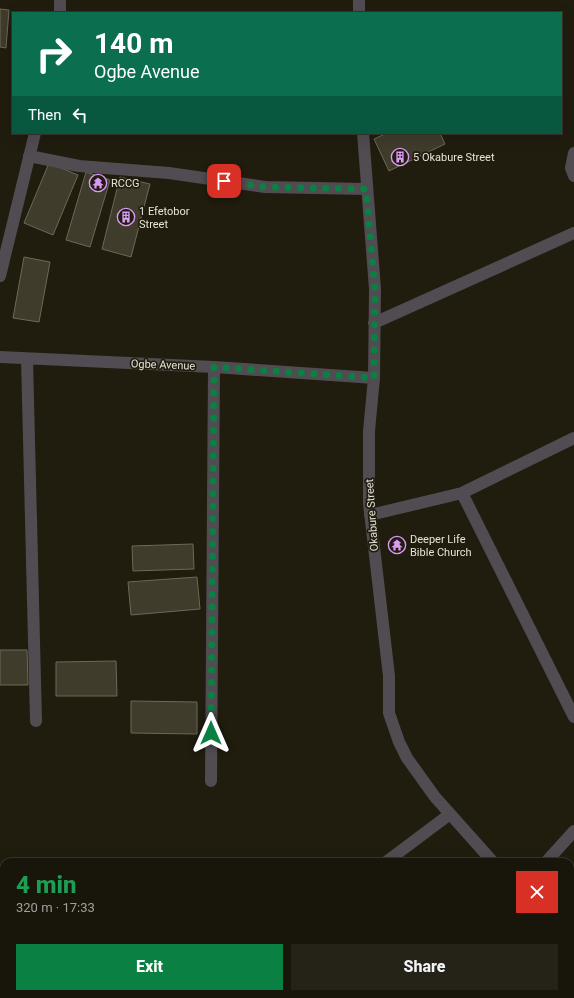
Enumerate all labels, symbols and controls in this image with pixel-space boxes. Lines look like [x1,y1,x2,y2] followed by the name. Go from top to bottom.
[94,27,173,60] text: 140 m
[28,28,80,80] icon: right
[94,61,199,82] text: Ogbe Avenue
[69,104,91,126] icon: left
[28,106,61,124] text: Then
[390,147,410,167] building icon: 5 Okabure Street
[413,151,495,164] place label: 5 Okabure Street
[207,164,241,198] pin
[213,170,235,192] icon: arrive
[88,173,108,193] temple icon: RCCG
[111,177,140,190] place label: RCCG
[139,205,190,231] place label: 1 Efetobor Street
[116,207,136,227] building icon: 1 Efetobor Street
[131,357,196,373] street label: Ogbe Avenue
[363,478,381,552] street label: Okabure Street
[410,533,472,559] place label: Deeper Life Bible Church
[387,535,407,555] temple icon: Deeper Life Bible Church
[190,712,232,754] position arrow
[16,871,77,899] text: 4 min
[516,871,558,913] button: close
[16,900,95,915] text: 320 m · 17:33
[16,944,283,990] button: Exit
[291,944,558,990] button: Share

